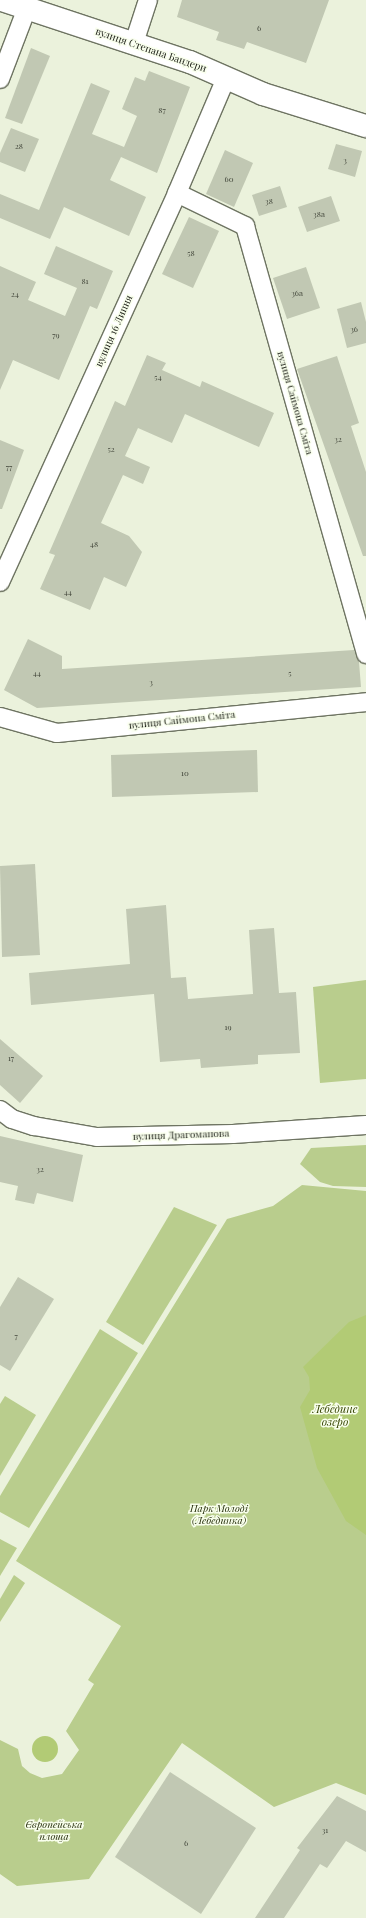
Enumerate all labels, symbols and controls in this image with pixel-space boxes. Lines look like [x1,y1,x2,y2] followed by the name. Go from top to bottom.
[257,23,261,33] house number: 6
[94,25,208,75] street label: вулиця Степана Бандери
[158,105,166,115] house number: 87
[15,141,23,151] house number: 28
[343,155,347,165] house number: 3
[225,174,233,184] house number: 60
[265,196,273,206] house number: 38
[313,209,325,219] house number: 38а
[187,248,195,258] house number: 58
[81,276,89,286] house number: 81
[291,288,303,298] house number: 36а
[11,289,19,299] house number: 24
[93,293,135,369] street label: вулиця 16 Липня
[350,324,358,334] house number: 36
[52,330,60,340] house number: 79
[274,350,316,456] street label: вулиця Саймона Сміта
[154,372,162,382] house number: 54
[334,434,342,444] house number: 32
[107,444,115,454] house number: 52
[6,462,12,472] house number: 77
[90,539,98,549] house number: 48
[64,587,72,597] house number: 44
[33,668,41,678] house number: 44
[288,668,292,678] house number: 5
[149,677,153,687] house number: 3
[128,708,236,732] street label: вулиця Саймона Сміта
[181,768,189,778] house number: 10
[224,1022,232,1032] house number: 19
[8,1053,14,1063] house number: 17
[133,1127,229,1143] street label: вулиця Драгоманова
[36,1164,44,1174] house number: 32
[14,1331,18,1341] house number: 7
[313,1403,357,1429] water label: Лебедине озеро
[190,1502,248,1526] park label: Парк Молоді (Лебединка)
[25,1818,83,1842] park label: Європейська площа
[322,1825,328,1835] house number: 31
[184,1838,188,1848] house number: 6

